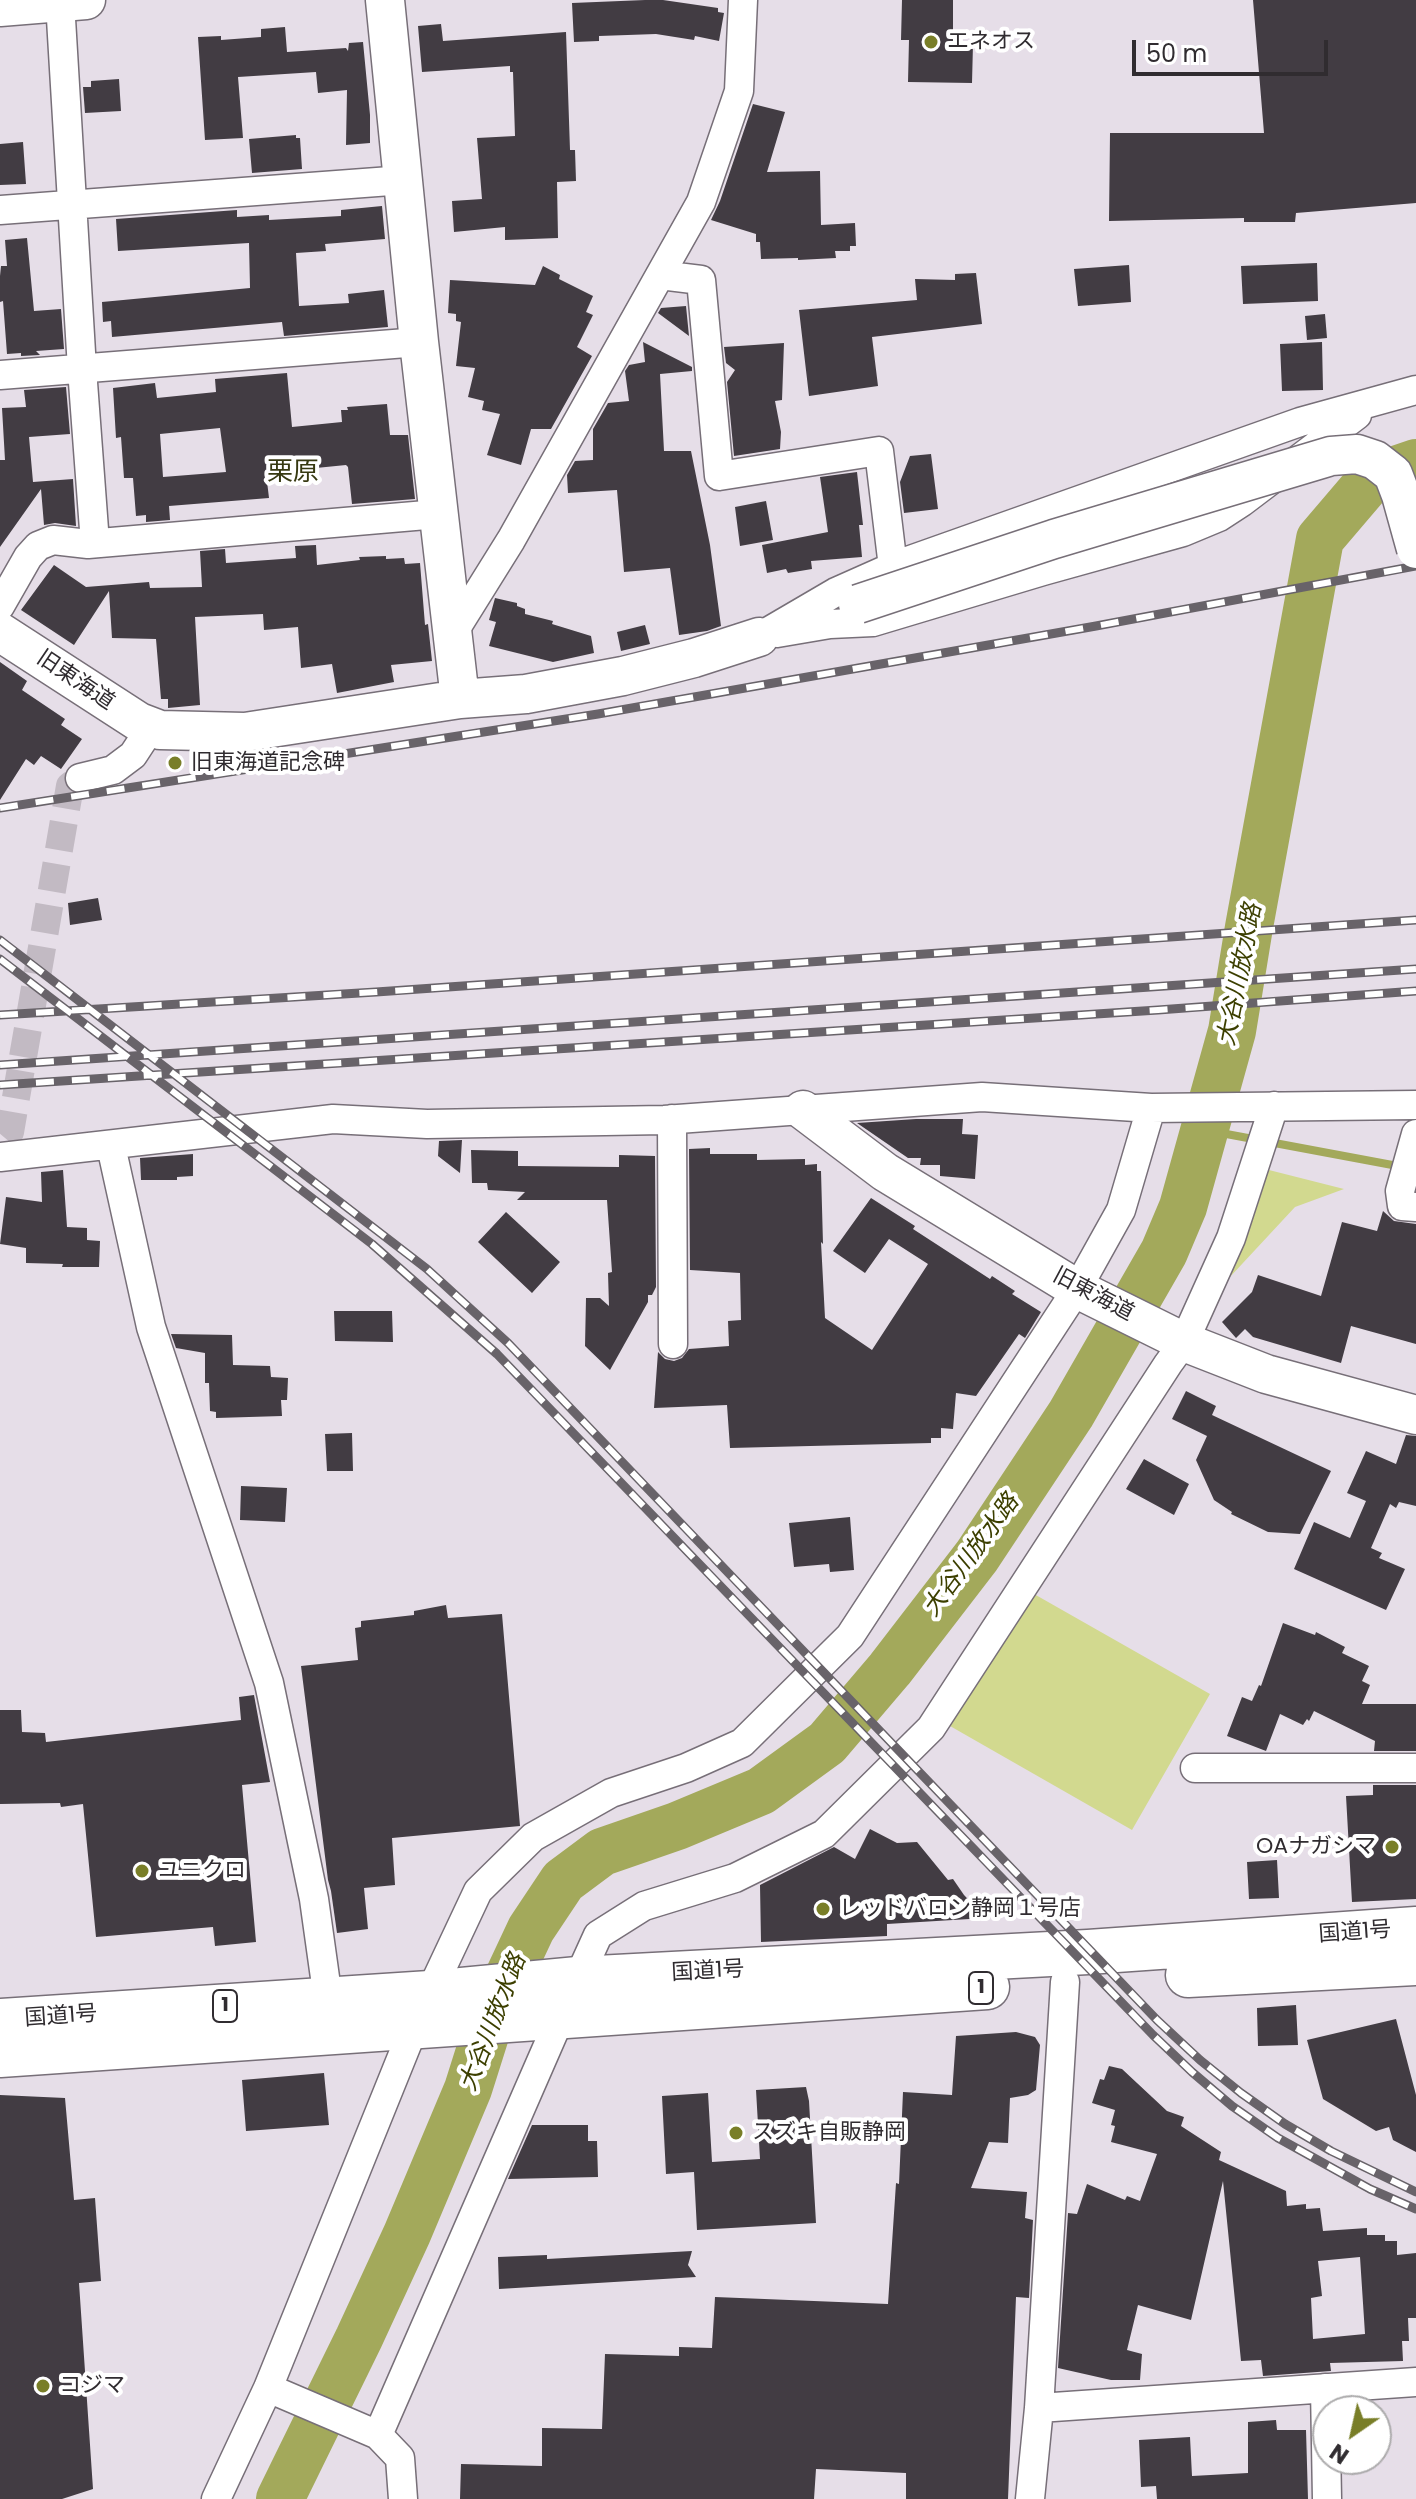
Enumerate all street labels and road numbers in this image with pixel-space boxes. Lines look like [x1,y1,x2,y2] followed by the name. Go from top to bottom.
[31,645,119,717] street label: 旧東海道
[1048,1263,1138,1327] street label: 旧東海道
[1318,1917,1392,1949] street label: 国道1号
[671,1957,745,1987] street label: 国道1号
[969,1972,993,2004] road number: 1
[213,1990,237,2022] road number: 1
[24,2001,98,2033] street label: 国道1号

